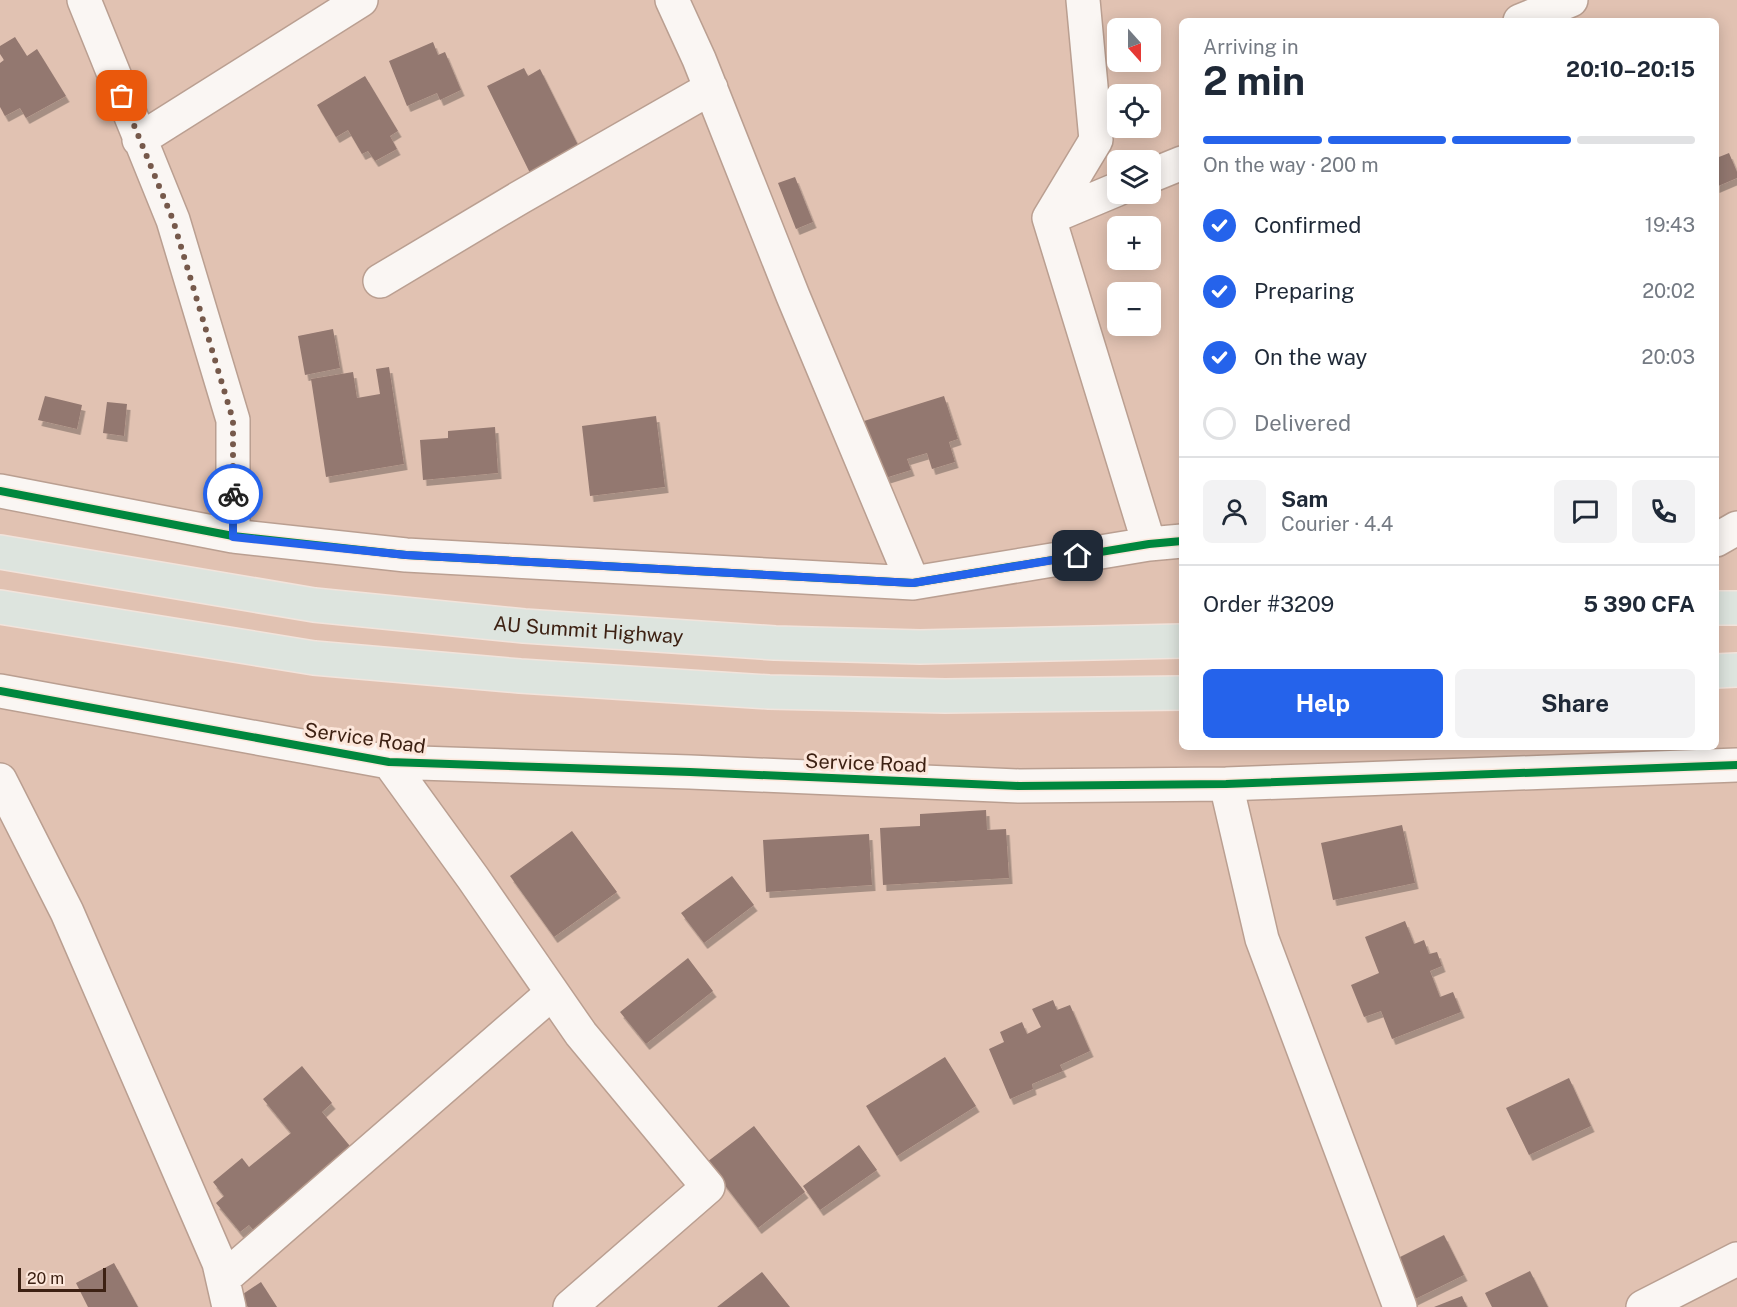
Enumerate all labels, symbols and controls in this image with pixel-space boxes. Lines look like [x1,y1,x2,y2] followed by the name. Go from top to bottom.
[1107,18,1161,72] north arrow
[1107,18,1161,336] map controls
[1203,35,1298,59] text: Arriving in
[1566,56,1695,82] text: 20:10–20:15
[1203,58,1305,104] text: 2 min
[96,70,147,121] pin
[105,79,138,112] icon: bag
[1107,84,1161,138] button: locate
[1107,150,1161,204] button: layers
[1203,153,1379,177] text: On the way · 200 m
[1203,209,1236,242] icon: check
[1254,212,1361,238] text: Confirmed
[1645,213,1695,237] text: 19:43
[1107,216,1161,270] button: +
[1203,275,1236,308] icon: check
[1254,278,1355,304] text: Preparing
[1642,279,1695,303] text: 20:02
[1107,282,1161,336] button: −
[1203,341,1236,374] icon: check
[1254,344,1367,370] text: On the way
[1642,345,1695,369] text: 20:03
[1254,410,1351,436] text: Delivered
[203,464,263,524] courier
[217,478,250,511] icon: bike
[1203,480,1266,543] button: person
[1554,480,1617,543] button: chat
[1632,480,1695,543] button: phone
[1281,486,1328,512] text: Sam
[1281,512,1393,536] text: Courier · 4.4
[1052,530,1103,581] pin
[1061,539,1094,572] icon: home
[1203,591,1334,617] text: Order #3209
[1583,591,1695,617] text: 5 390 CFA
[492,611,685,649] street label: AU Summit Highway
[1203,669,1443,738] button: Help
[1455,669,1695,738] button: Share
[303,718,427,758] street label: Service Road
[805,749,927,777] street label: Service Road
[18,1265,106,1292] scale bar
[27,1269,64,1288] text: 20 m

